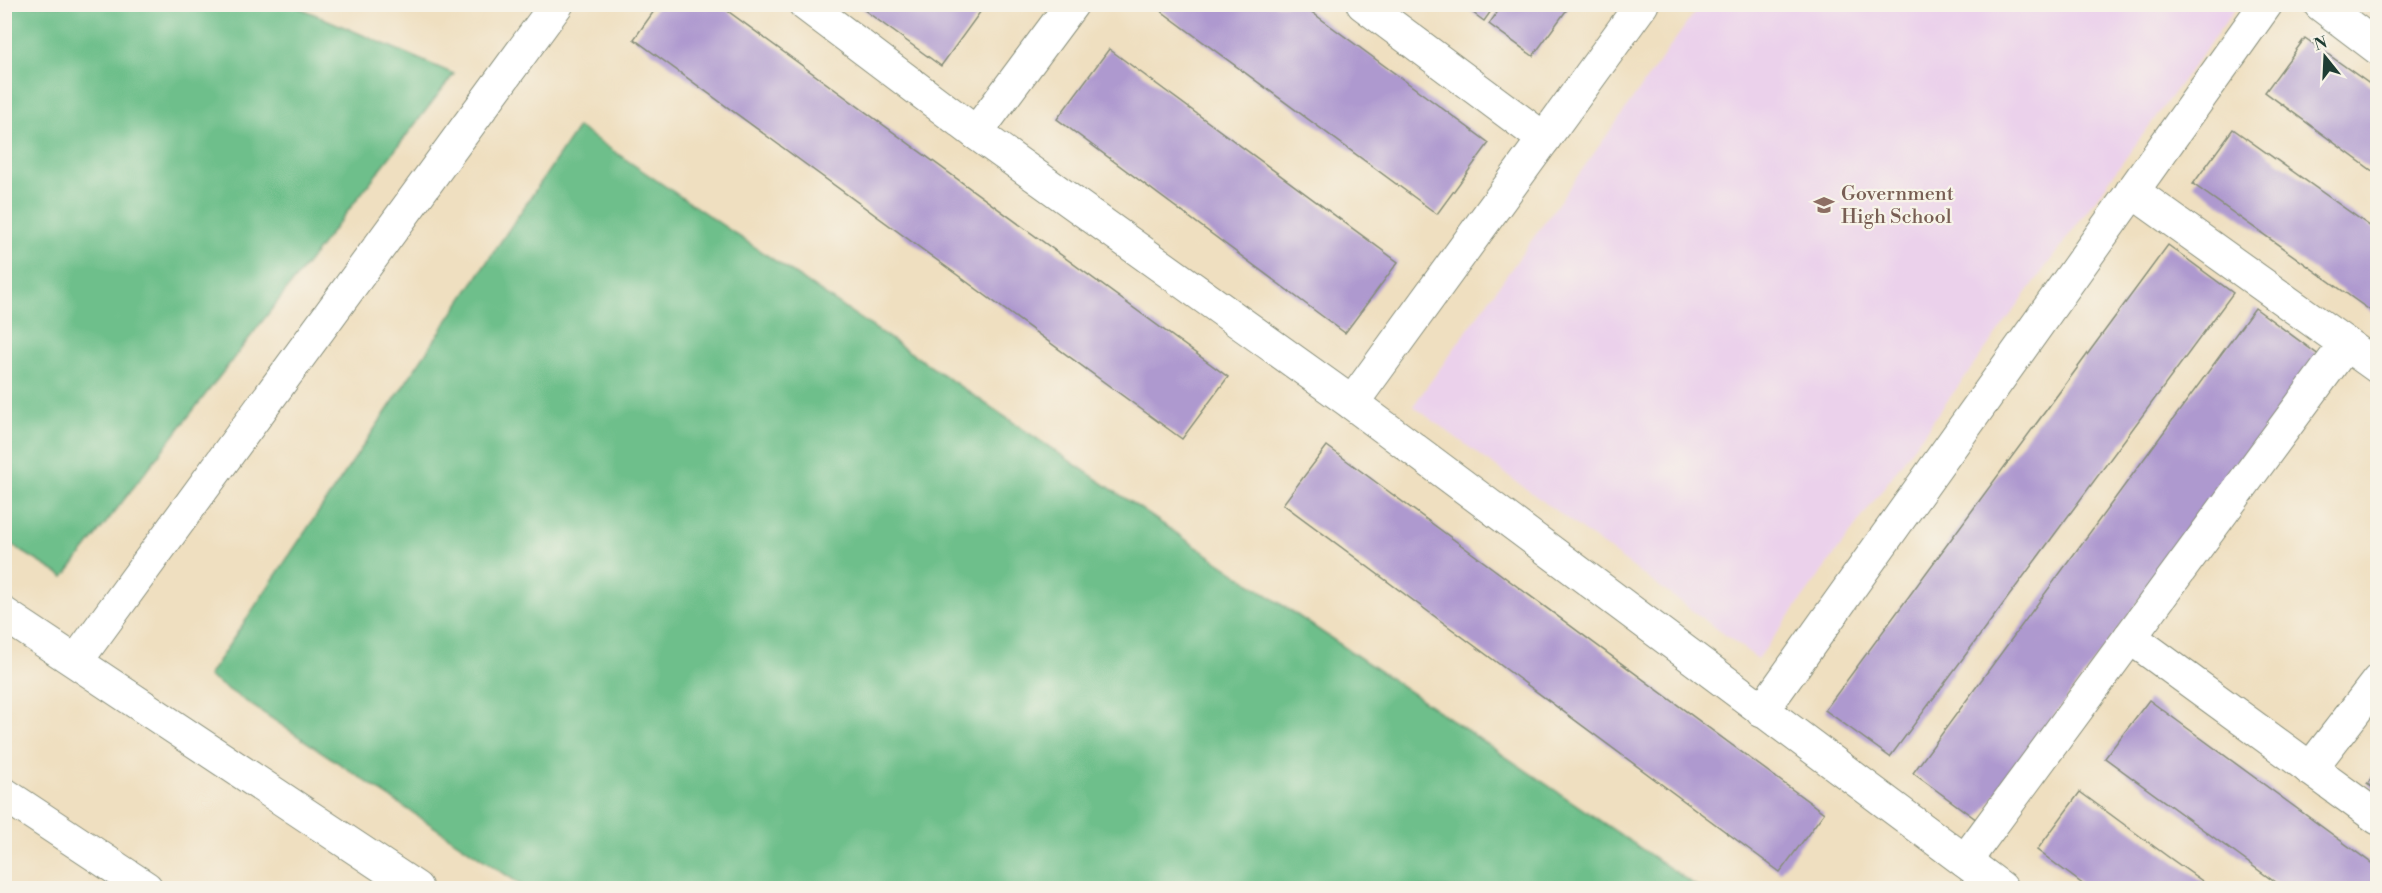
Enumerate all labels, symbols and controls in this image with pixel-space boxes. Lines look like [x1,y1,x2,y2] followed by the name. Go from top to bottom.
[2295,27,2355,87] north arrow
[2312,32,2330,55] text: N
[1841,182,1954,230] place label: Government High School
[1812,193,1836,217] school or university icon: Government High School

